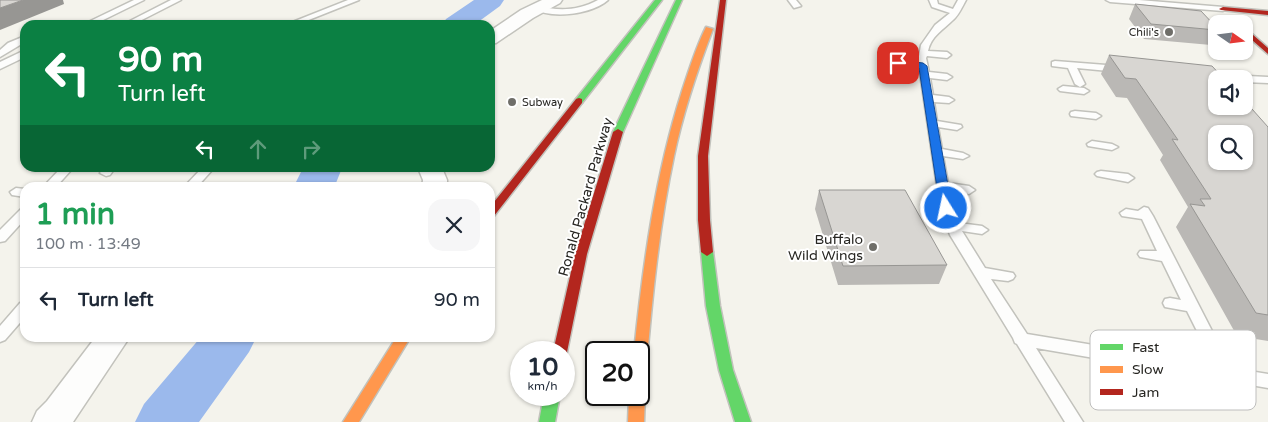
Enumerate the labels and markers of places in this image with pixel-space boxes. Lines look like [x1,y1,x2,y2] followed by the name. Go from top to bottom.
[1129,26,1159,39] place label: Chili's
[1163,26,1175,38] marker: Chili's
[877,42,919,84] pin
[506,96,518,108] marker: Subway
[522,96,563,109] place label: Subway
[788,231,863,264] place label: Buffalo Wild Wings
[867,241,879,253] marker: Buffalo Wild Wings

